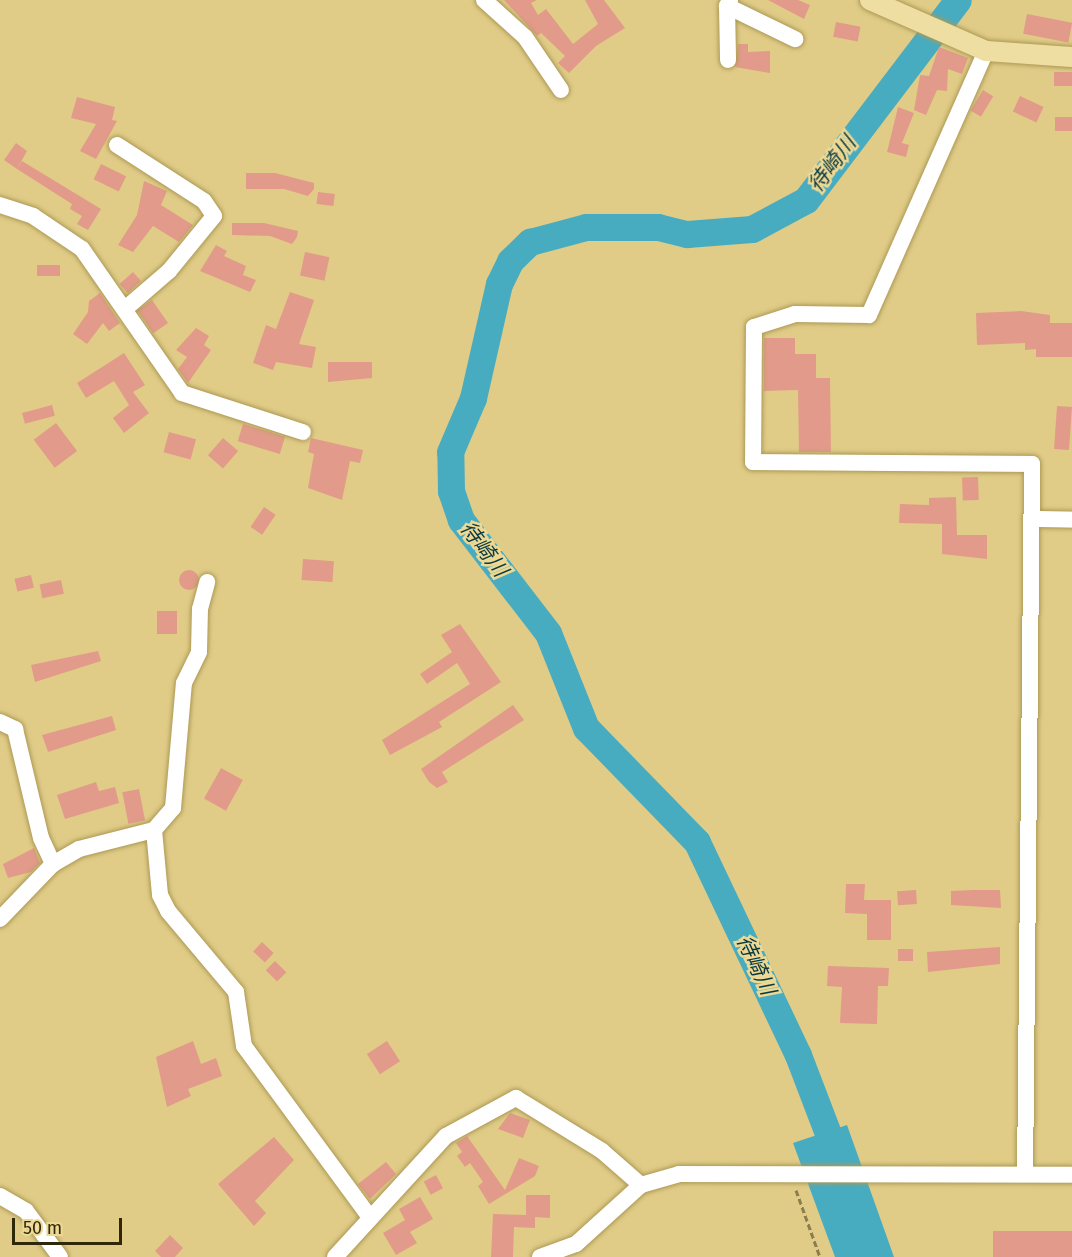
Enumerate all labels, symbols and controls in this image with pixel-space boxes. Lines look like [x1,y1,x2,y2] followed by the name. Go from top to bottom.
[803,131,861,197] water label: 待崎川
[455,516,513,582] water label: 待崎川
[731,931,781,999] water label: 待崎川
[15,1206,124,1244] scale bar
[23,1217,62,1239] text: 50 m

